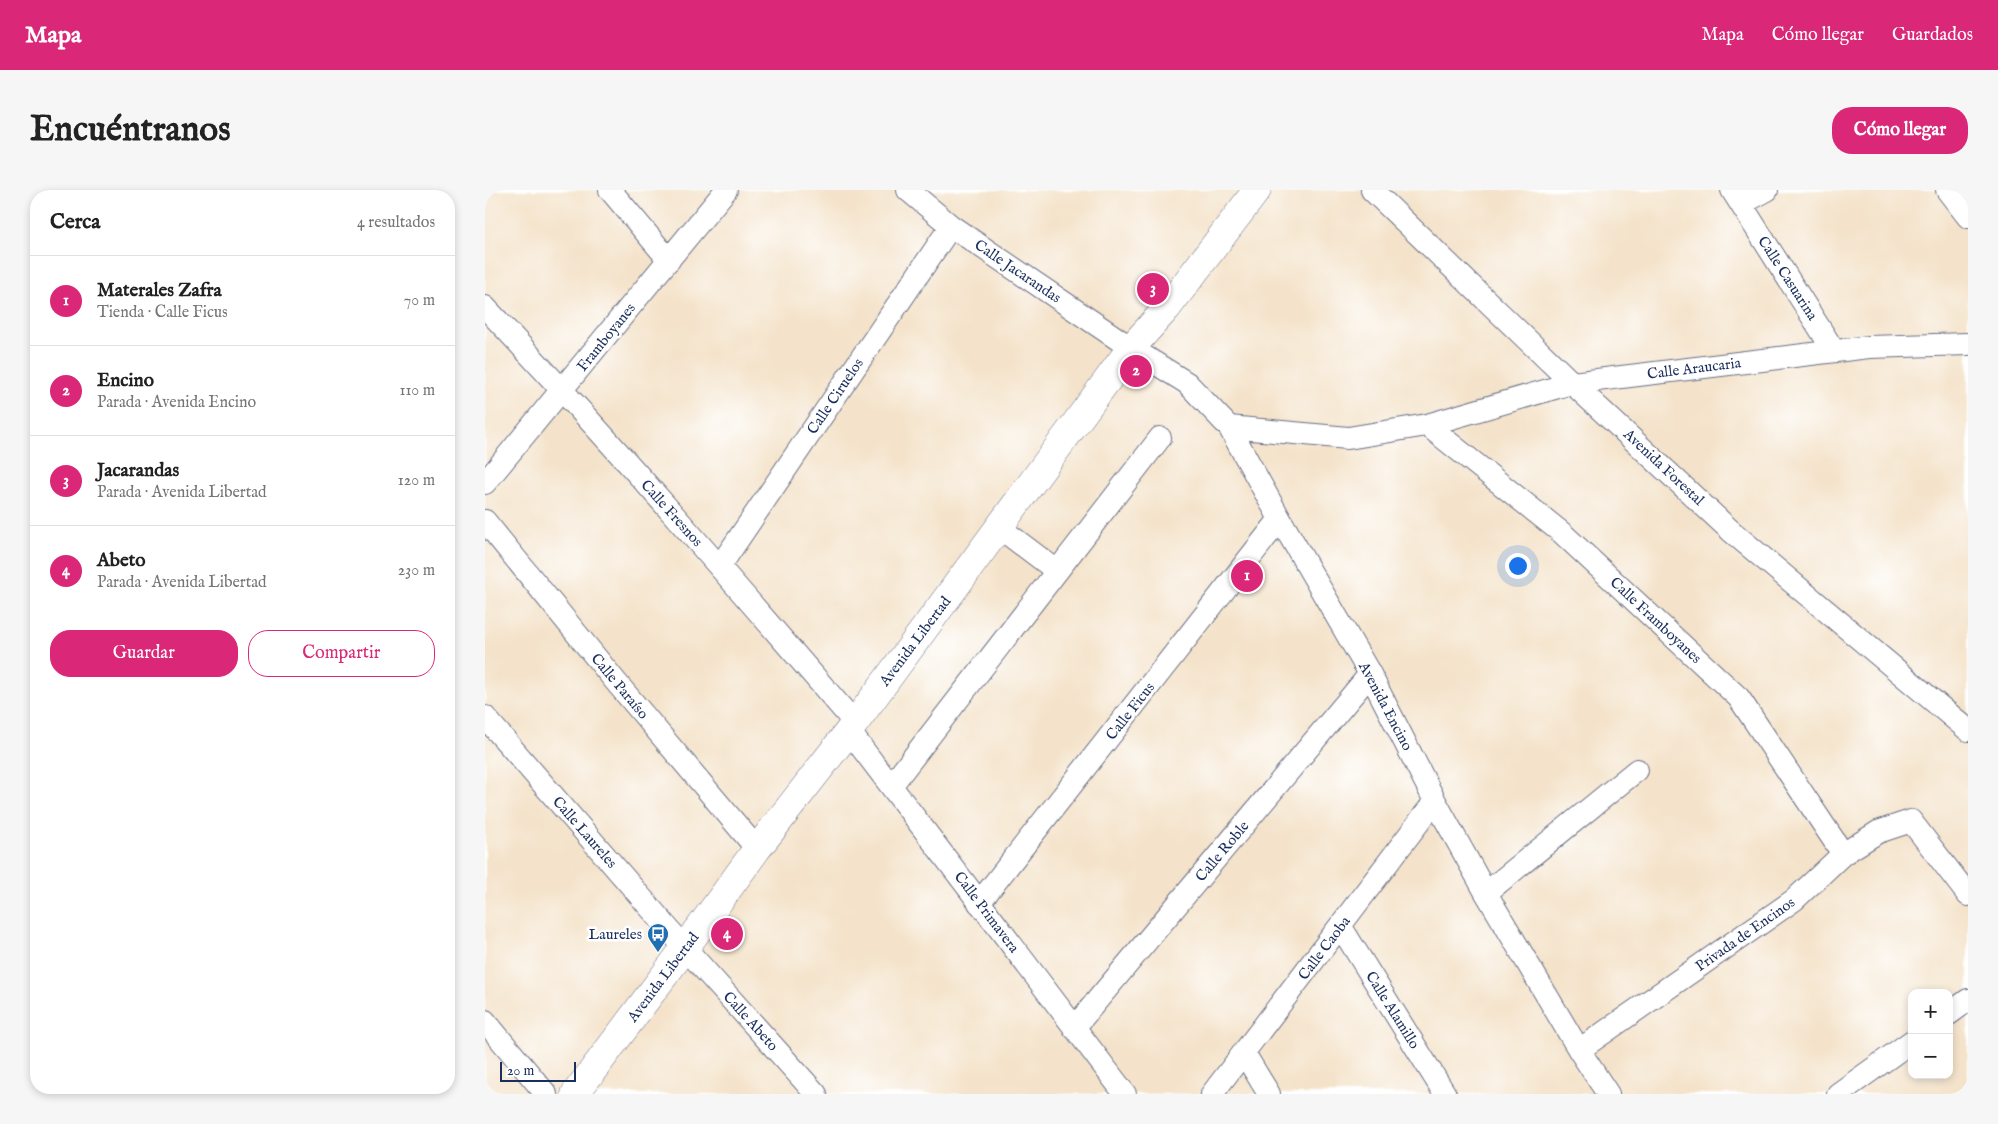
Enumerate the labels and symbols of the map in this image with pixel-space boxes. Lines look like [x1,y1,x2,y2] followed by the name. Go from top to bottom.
[1753,233,1822,324] street label: Calle Casuarina
[971,235,1065,307] street label: Calle Jacarandas
[1137,270,1169,308] pin: 3
[573,299,640,375] street label: Framboyanes
[1120,352,1152,390] pin: 2
[1646,353,1743,384] street label: Calle Araucaria
[803,355,868,438] street label: Calle Ciruelos
[1618,424,1709,510] street label: Avenida Forestal
[637,476,707,551] street label: Calle Fresnos
[1505,553,1531,579] your location
[1231,557,1263,595] pin: 1
[1606,573,1705,668] street label: Calle Framboyanes
[875,592,956,691] street label: Avenida Libertad
[587,650,653,723] street label: Calle Paraíso
[1354,658,1417,754] street label: Avenida Encino
[1102,678,1159,744] street label: Calle Ficus
[548,792,621,872] street label: Calle Laureles
[1191,817,1253,886] street label: Calle Roble
[950,868,1024,957] street label: Calle Primavera
[1692,893,1799,976] street label: Privada de Encinos
[1294,912,1355,984] street label: Calle Caoba
[711,915,743,953] pin: 4
[646,922,670,953] bus stop icon: Laureles
[588,925,642,944] place label: Laureles
[623,928,704,1027] street label: Avenida Libertad
[1361,968,1424,1053] street label: Calle Alamillo
[719,988,782,1055] street label: Calle Abeto
[500,1059,576,1082] scale bar

